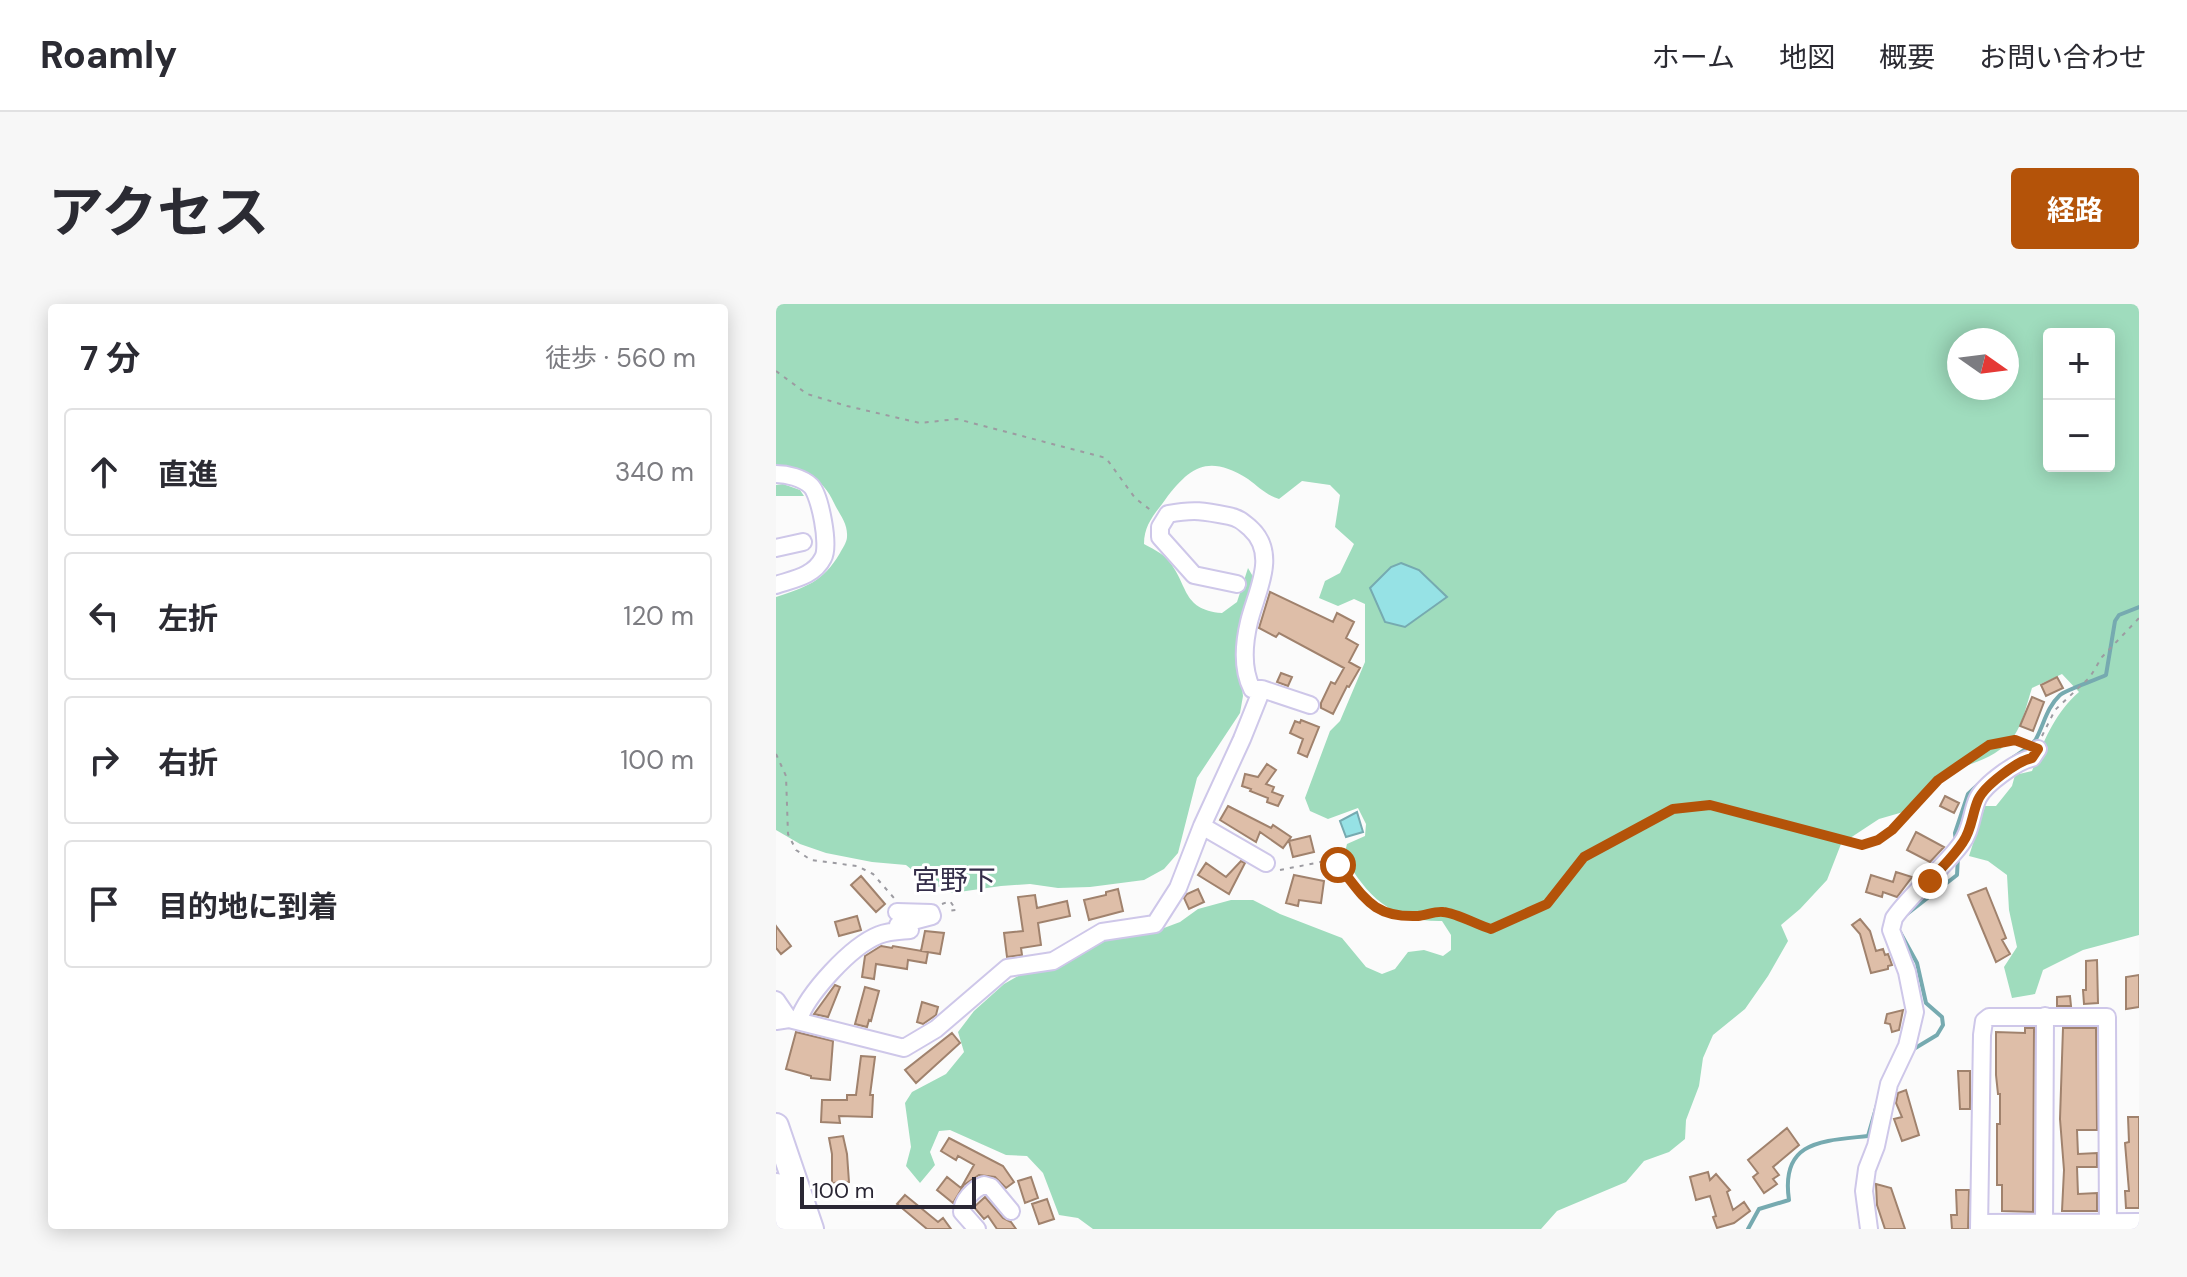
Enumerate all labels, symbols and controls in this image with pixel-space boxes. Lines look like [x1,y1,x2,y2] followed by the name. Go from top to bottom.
[40,30,177,80] text: Roamly
[1652,39,1735,76] text: ホーム
[1779,39,1835,76] text: 地図
[1879,39,1935,76] text: 概要
[1979,39,2147,76] text: お問い合わせ
[2011,168,2139,249] button: 経路
[48,176,269,249] text: アクセス
[1947,328,2019,400] north arrow
[2043,328,2115,472] map controls
[2043,328,2115,400] button: +
[80,336,140,381] text: 7 分
[545,341,696,375] text: 徒歩 · 560 m
[2043,400,2115,472] button: −
[82,450,126,494] icon: ahead
[158,455,218,494] text: 直進
[615,455,694,489] text: 340 m
[82,594,126,638] icon: left
[158,599,218,638] text: 左折
[623,599,694,633] text: 120 m
[82,738,126,782] icon: right
[158,743,218,782] text: 右折
[620,743,694,777] text: 100 m
[1320,847,1356,883] route start
[912,862,996,899] district label: 宮野下
[1912,863,1948,899] route end
[82,882,126,926] icon: arrive
[158,887,338,926] text: 目的地に到着
[800,1173,976,1209] scale bar
[812,1176,874,1205] text: 100 m

